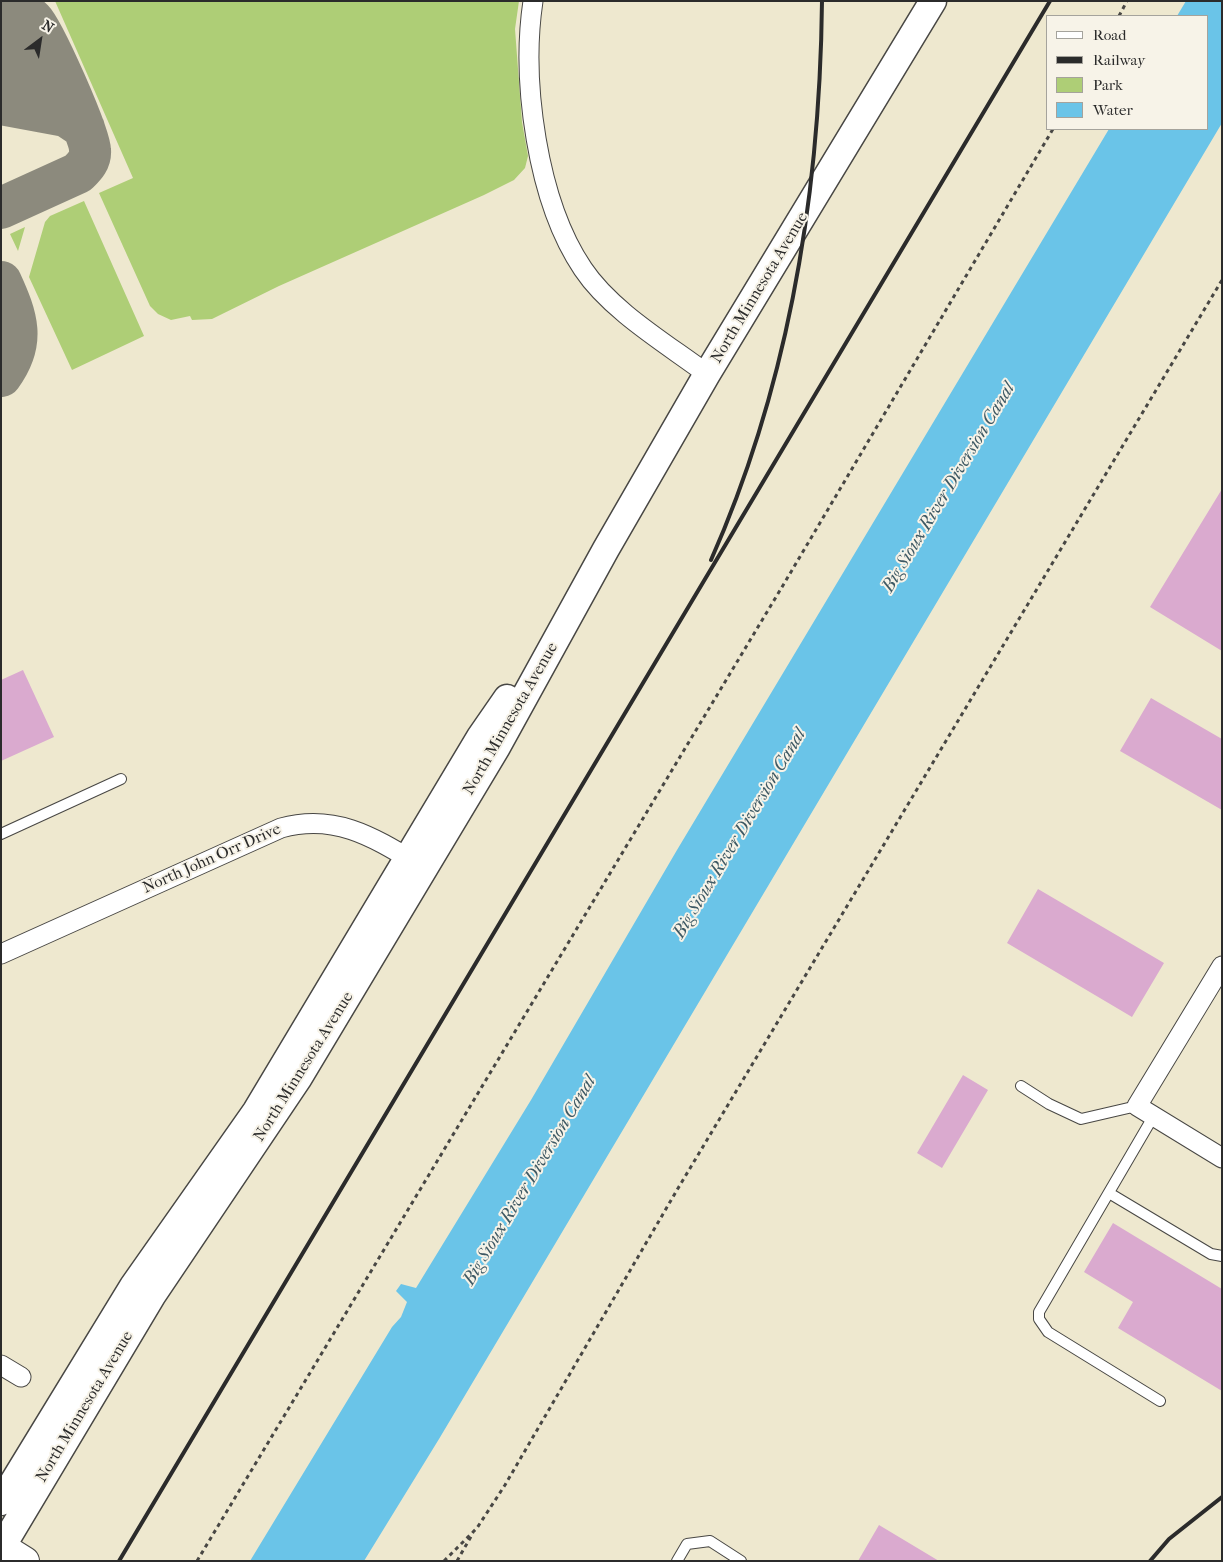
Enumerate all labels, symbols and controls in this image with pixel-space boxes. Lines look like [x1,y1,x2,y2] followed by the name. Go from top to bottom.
[15,15,65,65] north arrow
[1046,15,1208,130] legend
[39,17,57,37] text: N
[1093,26,1126,44] text: Road
[1093,51,1145,69] text: Railway
[1093,76,1123,94] text: Park
[1093,101,1133,119] text: Water
[707,209,813,367] street label: North Minnesota Avenue
[878,379,1020,597] water label: Big Sioux River Diversion Canal
[459,639,563,799] street label: North Minnesota Avenue
[669,725,811,943] water label: Big Sioux River Diversion Canal
[140,820,284,898] street label: North John Orr Drive
[250,989,358,1145] street label: North Minnesota Avenue
[459,1072,601,1290] water label: Big Sioux River Diversion Canal
[32,1328,138,1486] street label: North Minnesota Avenue

